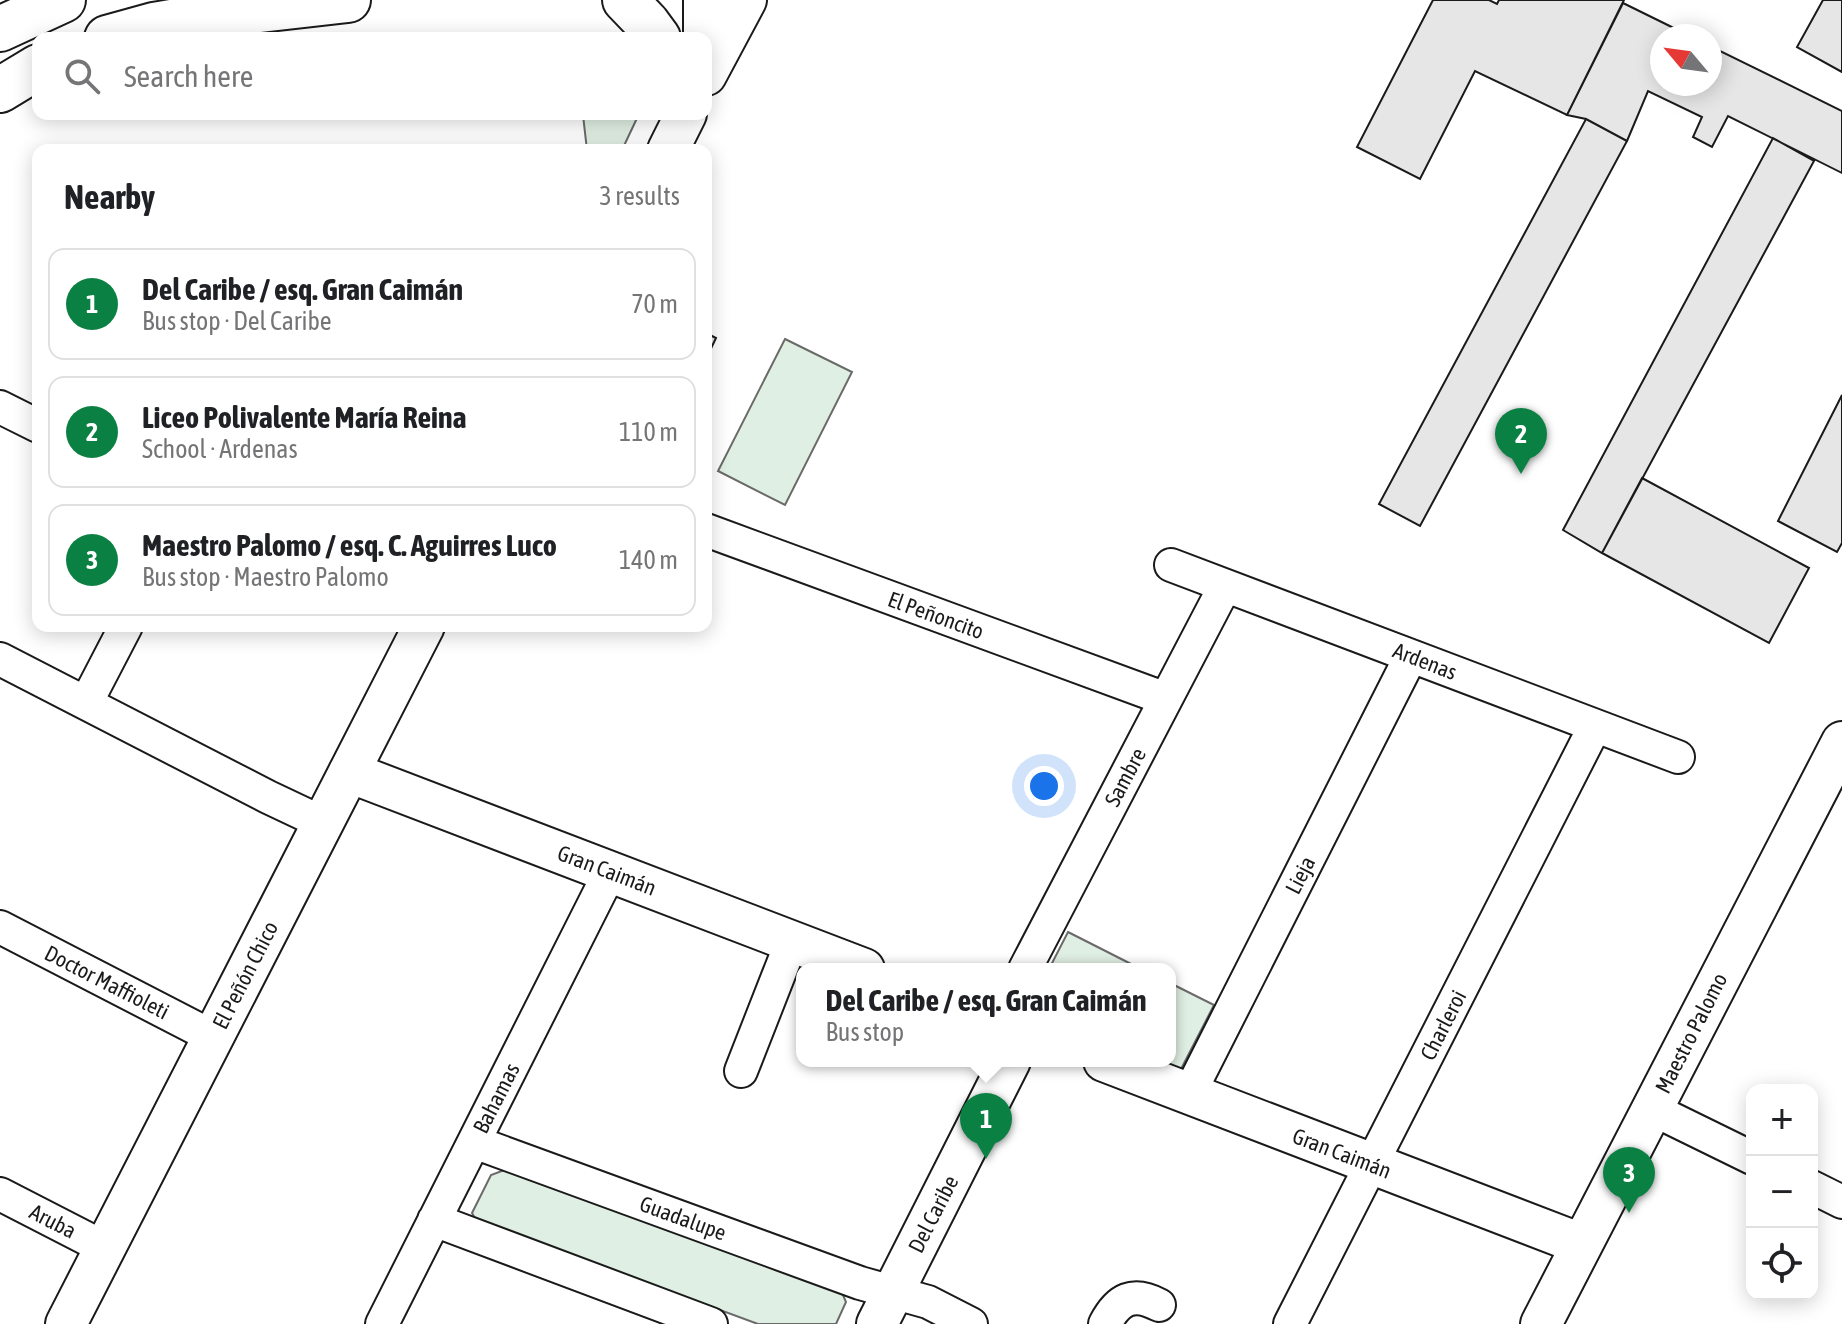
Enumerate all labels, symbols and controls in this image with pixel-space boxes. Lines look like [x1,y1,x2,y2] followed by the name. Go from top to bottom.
[1650,24,1722,96] north arrow
[32,32,712,120] search box
[60,54,104,98] icon: search
[124,59,253,93] text: Search here
[64,177,155,216] text: Nearby
[599,181,680,211] text: 3 results
[142,272,463,306] text: Del Caribe / esq. Gran Caimán
[86,289,98,319] text: 1
[631,289,678,319] text: 70 m
[142,306,332,336] text: Bus stop · Del Caribe
[142,400,466,434] text: Liceo Polivalente María Reina
[1495,408,1547,474] pin: 2
[86,417,98,447] text: 2
[619,417,678,447] text: 110 m
[142,434,298,464] text: School · Ardenas
[142,528,557,562] text: Maestro Palomo / esq. C. Aguirres Luco
[86,545,98,575] text: 3
[619,545,678,575] text: 140 m
[142,562,389,592] text: Bus stop · Maestro Palomo
[885,586,987,644] street label: El Peñoncito
[1389,637,1461,685] street label: Ardenas
[1099,743,1151,811] street label: Sambre
[1024,766,1064,806] your location
[554,839,660,901] street label: Gran Caimán
[1280,852,1320,898] street label: Lieja
[207,917,283,1033] street label: El Peñón Chico
[40,940,174,1024] street label: Doctor Maffioleti
[796,963,1176,1067] popup
[1650,968,1732,1098] street label: Maestro Palomo
[826,983,1146,1017] text: Del Caribe / esq. Gran Caimán
[1414,986,1472,1064] street label: Charleroi
[826,1017,904,1047] text: Bus stop
[467,1058,525,1137] street label: Bahamas
[1746,1084,1818,1300] map controls
[1746,1084,1818,1156] button: +
[960,1093,1012,1159] pin: 1
[1289,1122,1395,1184] street label: Gran Caimán
[1603,1147,1655,1213] pin: 3
[1746,1156,1818,1228] button: −
[903,1171,963,1257] street label: Del Caribe
[636,1190,730,1246] street label: Guadalupe
[25,1198,81,1244] street label: Aruba
[1746,1228,1818,1300] button: locate

